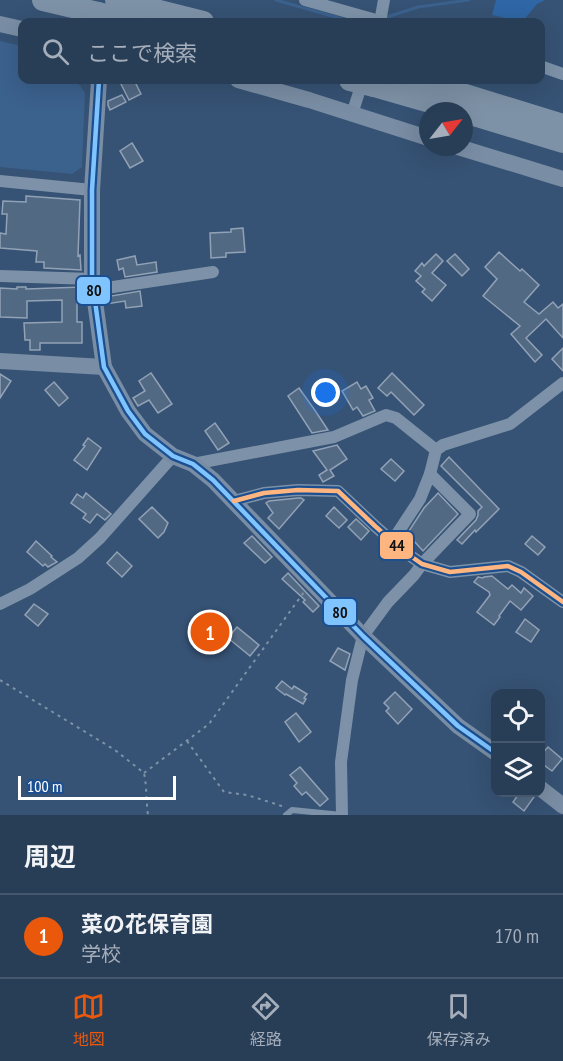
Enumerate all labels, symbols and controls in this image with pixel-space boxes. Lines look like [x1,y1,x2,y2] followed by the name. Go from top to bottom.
[18,18,545,84] search box
[39,35,72,68] icon: search
[87,39,197,67] text: ここで検索
[419,102,473,156] north arrow
[76,276,111,305] line badge: 80
[86,280,102,300] text: 80
[311,378,340,407] your location
[379,531,414,560] line badge: 44
[389,535,405,555] text: 44
[323,598,357,626] line badge: 80
[332,602,348,622] text: 80
[190,610,230,654] pin: 1
[491,689,545,797] map controls
[491,689,545,743] button: locate
[491,743,545,797] button: layers
[18,773,176,800] scale bar
[27,776,62,796] text: 100 m
[24,840,76,873] text: 周辺
[81,910,213,938] text: 菜の花保育園
[39,923,48,949] text: 1
[495,923,539,949] text: 170 m
[81,941,121,967] text: 学校
[72,990,105,1050] tab: 地図
[249,990,282,1050] tab: 経路
[427,990,491,1050] tab: 保存済み

